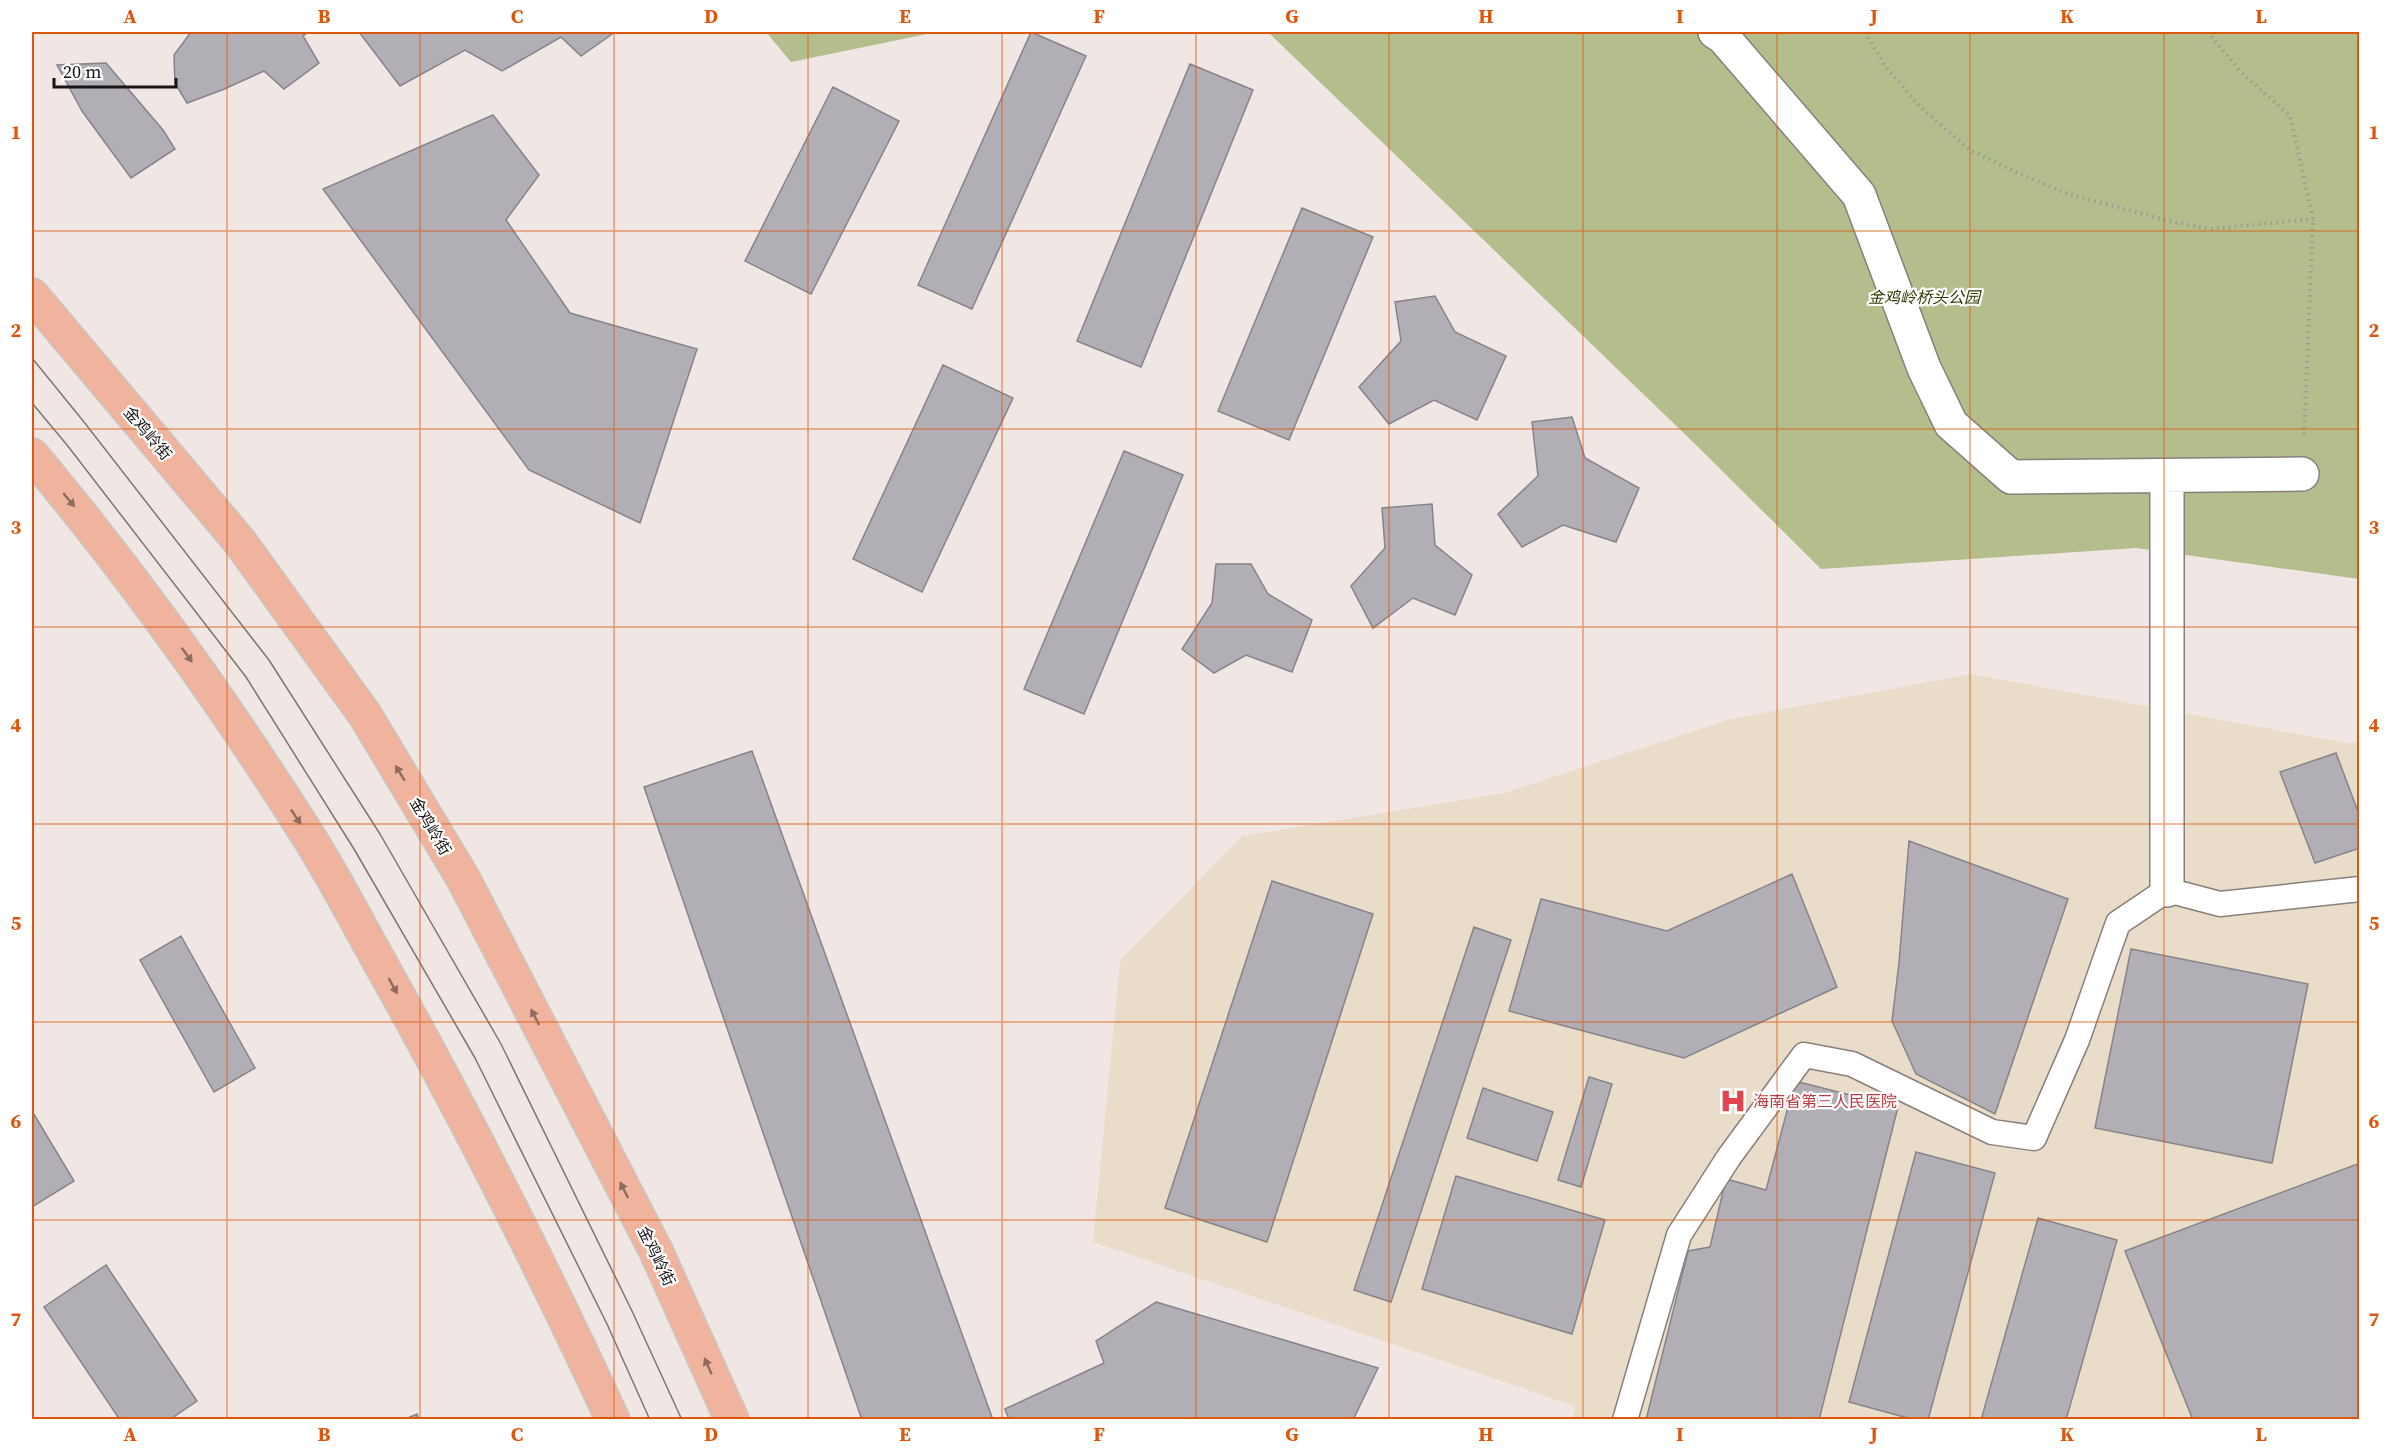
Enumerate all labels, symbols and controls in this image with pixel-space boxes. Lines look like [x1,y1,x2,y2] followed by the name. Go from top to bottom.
[123,2,137,30] text: A
[317,2,331,30] text: B
[511,2,523,30] text: C
[704,2,718,30] text: D
[899,2,911,30] text: E
[1093,2,1105,30] text: F
[1285,2,1299,30] text: G
[1478,2,1494,30] text: H
[1676,2,1684,30] text: I
[1868,2,1878,30] text: J
[2060,2,2074,30] text: K
[2255,2,2267,30] text: L
[54,51,176,89] scale bar
[63,59,101,84] text: 20 m
[11,118,21,146] text: 1
[2369,118,2379,146] text: 1
[1868,286,1982,308] park label: 金鸡岭桥头公园
[11,316,22,344] text: 2
[2369,316,2380,344] text: 2
[119,401,177,465] street label: 金鸡岭街
[62,492,75,507] one-way arrow
[11,513,22,541] text: 3
[2369,513,2380,541] text: 3
[181,647,193,663] one-way arrow
[11,711,22,739] text: 4
[2369,711,2380,739] text: 4
[394,765,405,781] one-way arrow
[405,793,457,859] street label: 金鸡岭街
[290,809,301,825] one-way arrow
[11,909,22,937] text: 5
[2369,909,2380,937] text: 5
[388,978,398,995] one-way arrow
[530,1008,540,1025] one-way arrow
[1718,1086,1748,1116] hospital icon: 海南省第三人民医院
[1753,1090,1897,1112] place label: 海南省第三人民医院
[11,1107,22,1135] text: 6
[2369,1107,2380,1135] text: 6
[619,1182,629,1199] one-way arrow
[633,1222,681,1290] street label: 金鸡岭街
[11,1305,22,1333] text: 7
[2369,1305,2380,1333] text: 7
[704,1358,713,1375] one-way arrow
[123,1420,137,1448] text: A
[317,1420,331,1448] text: B
[511,1420,523,1448] text: C
[704,1420,718,1448] text: D
[899,1420,911,1448] text: E
[1093,1420,1105,1448] text: F
[1285,1420,1299,1448] text: G
[1478,1420,1494,1448] text: H
[1676,1420,1684,1448] text: I
[1868,1420,1878,1448] text: J
[2060,1420,2074,1448] text: K
[2255,1420,2267,1448] text: L

